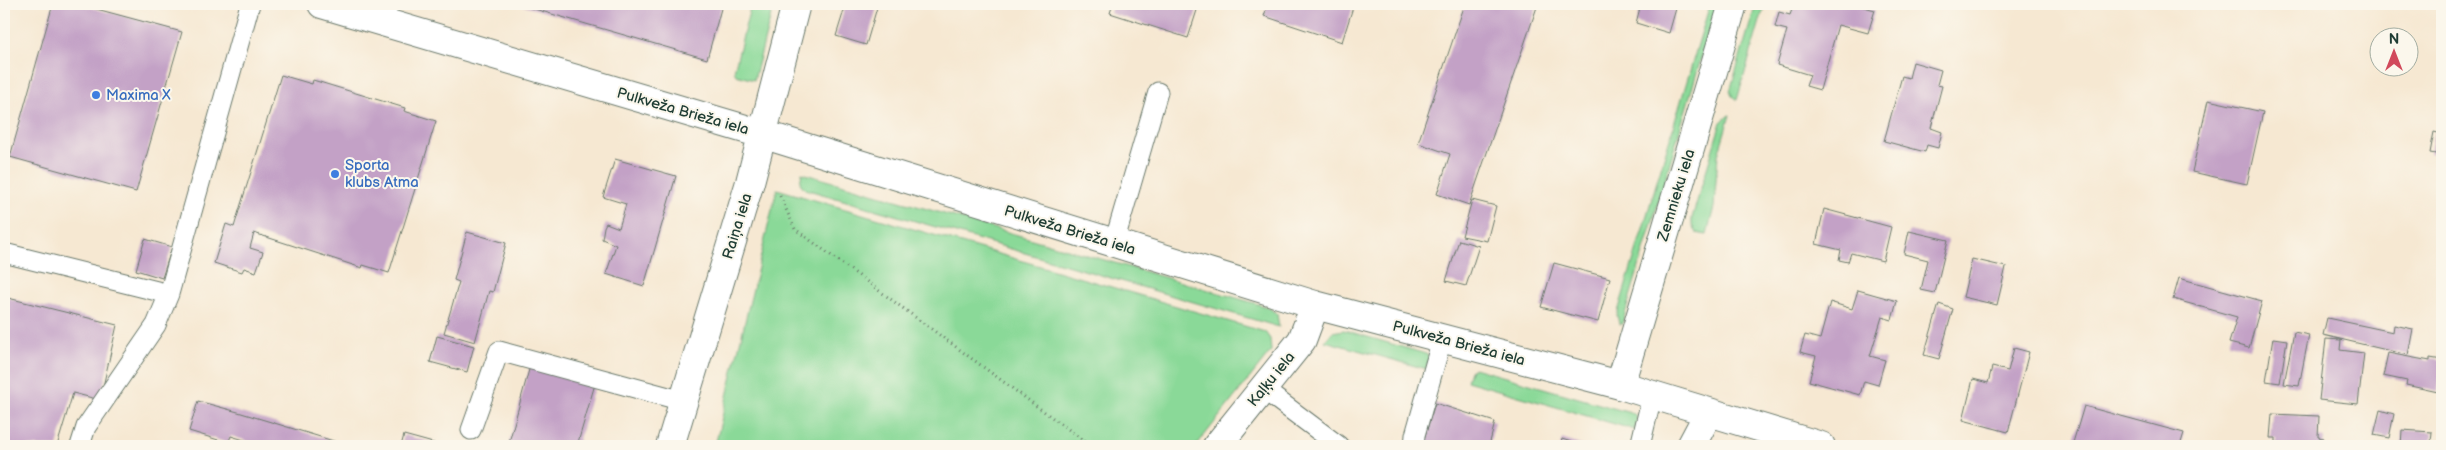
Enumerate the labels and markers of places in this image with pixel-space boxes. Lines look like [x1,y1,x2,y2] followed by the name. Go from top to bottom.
[106,86,171,105] place label: Maxima X
[90,89,102,101] marker: Maxima X
[345,156,419,192] place label: Sporta klubs Atma
[329,168,341,180] marker: Sporta klubs Atma

